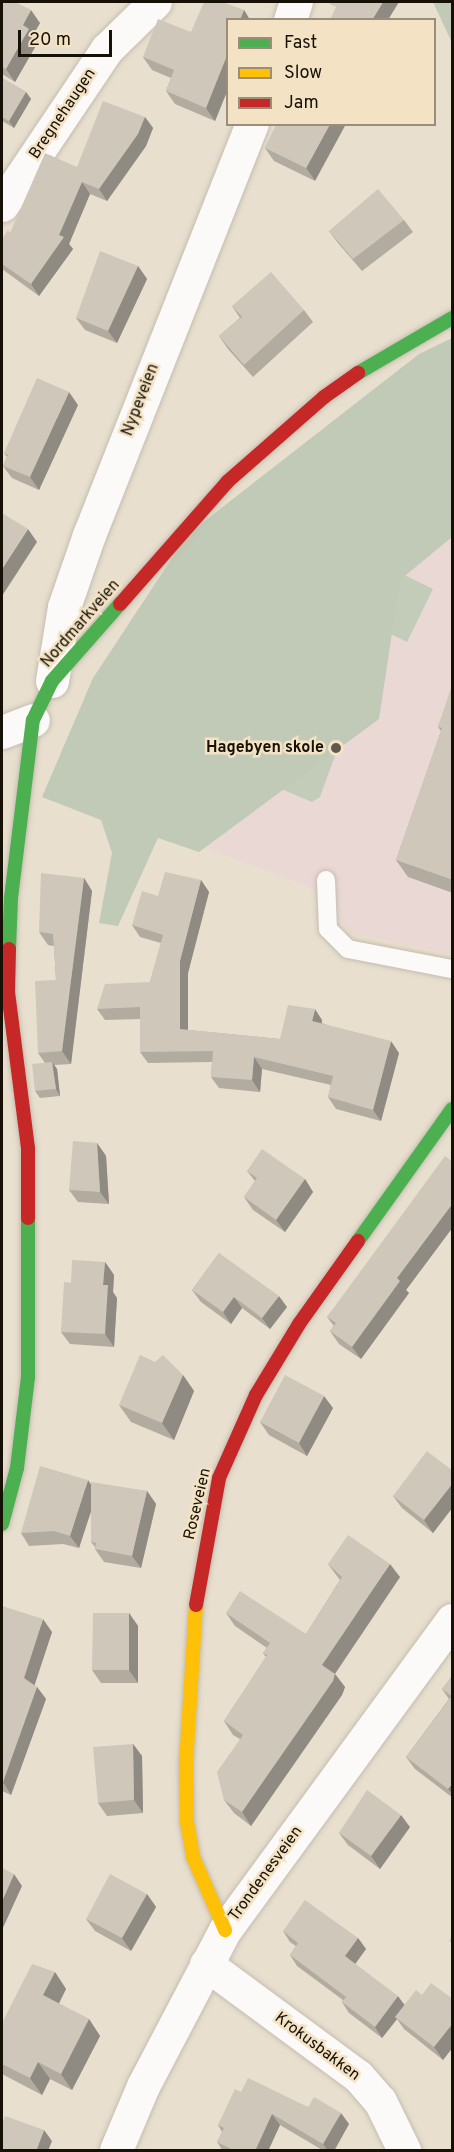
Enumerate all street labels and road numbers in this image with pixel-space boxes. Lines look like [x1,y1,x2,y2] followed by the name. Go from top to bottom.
[26,65,100,163] street label: Bregnehaugen
[118,361,164,439] street label: Nypeveien
[38,576,124,672] street label: Nordmarkveien
[180,1466,216,1542] street label: Roseveien
[225,1823,307,1925] street label: Trondenesveien
[270,2009,364,2085] street label: Krokusbakken

